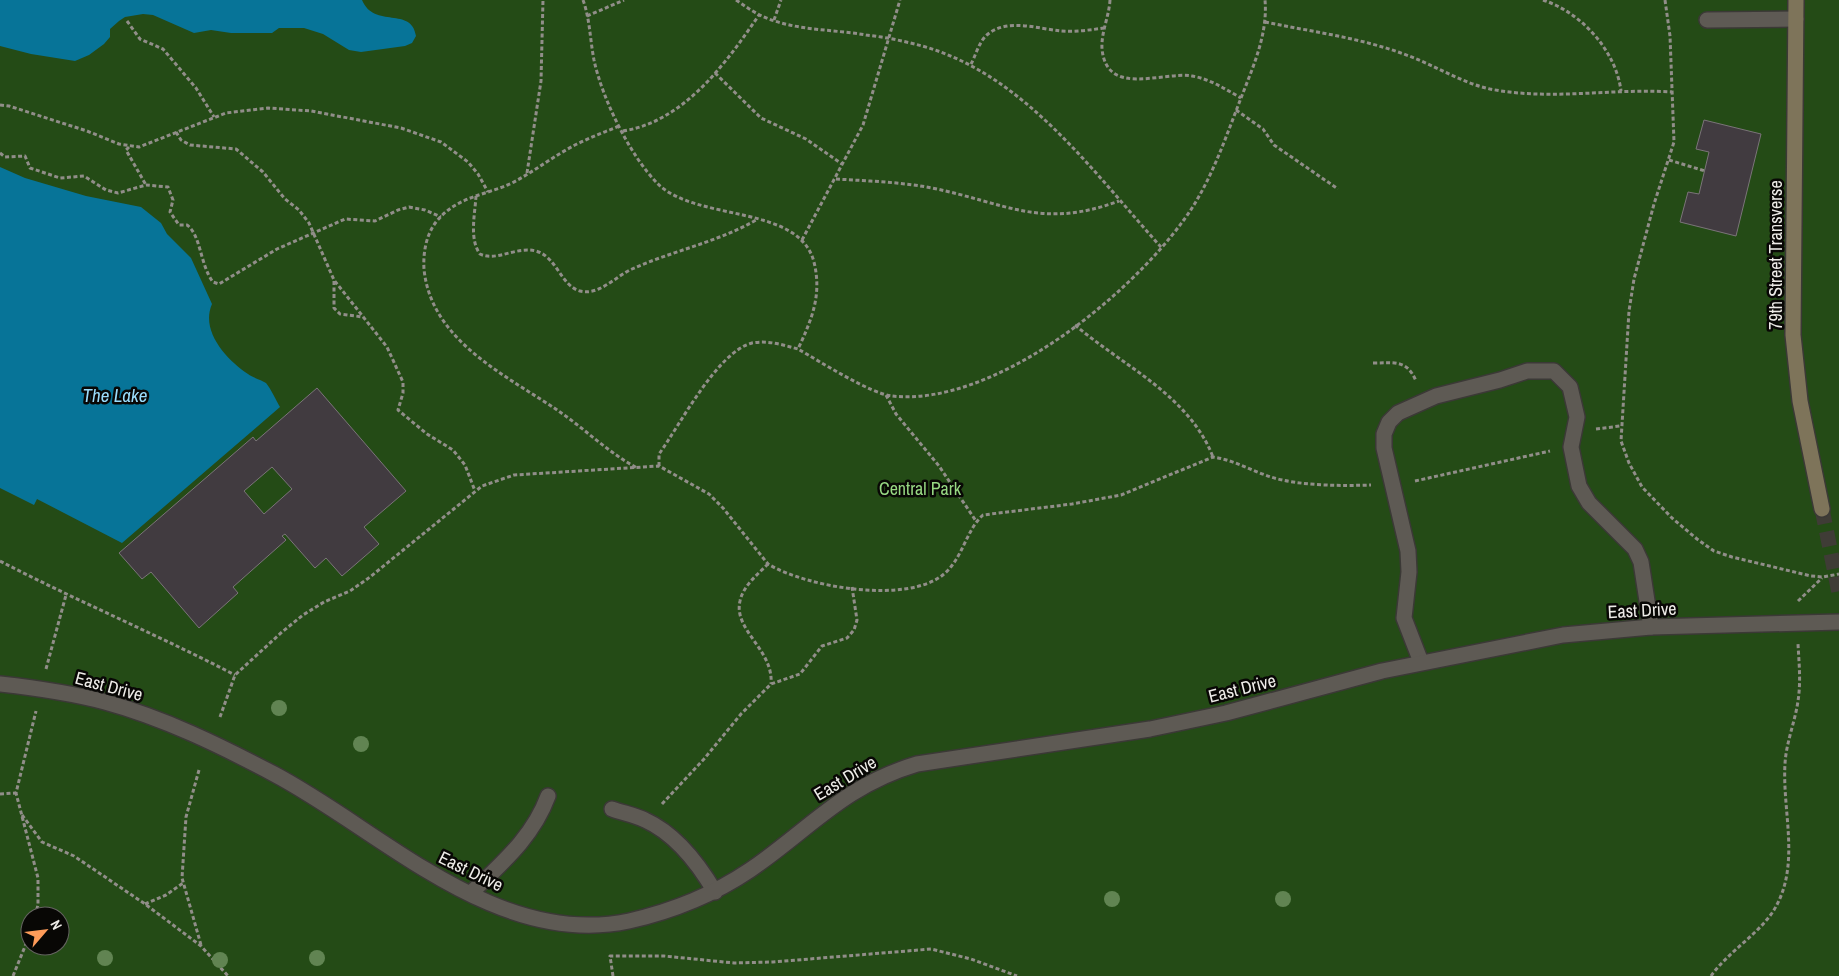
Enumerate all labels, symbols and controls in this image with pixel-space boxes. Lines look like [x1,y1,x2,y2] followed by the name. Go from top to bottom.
[1763,180,1788,330] street label: 79th Street Transverse
[83,382,147,408] water label: The Lake
[879,476,962,501] park label: Central Park
[1607,596,1677,624] street label: East Drive
[72,665,146,707] street label: East Drive
[1206,668,1278,708] street label: East Drive
[809,750,881,806] street label: East Drive
[435,845,507,897] street label: East Drive
[20,906,70,956] north arrow
[47,917,66,933] text: N

